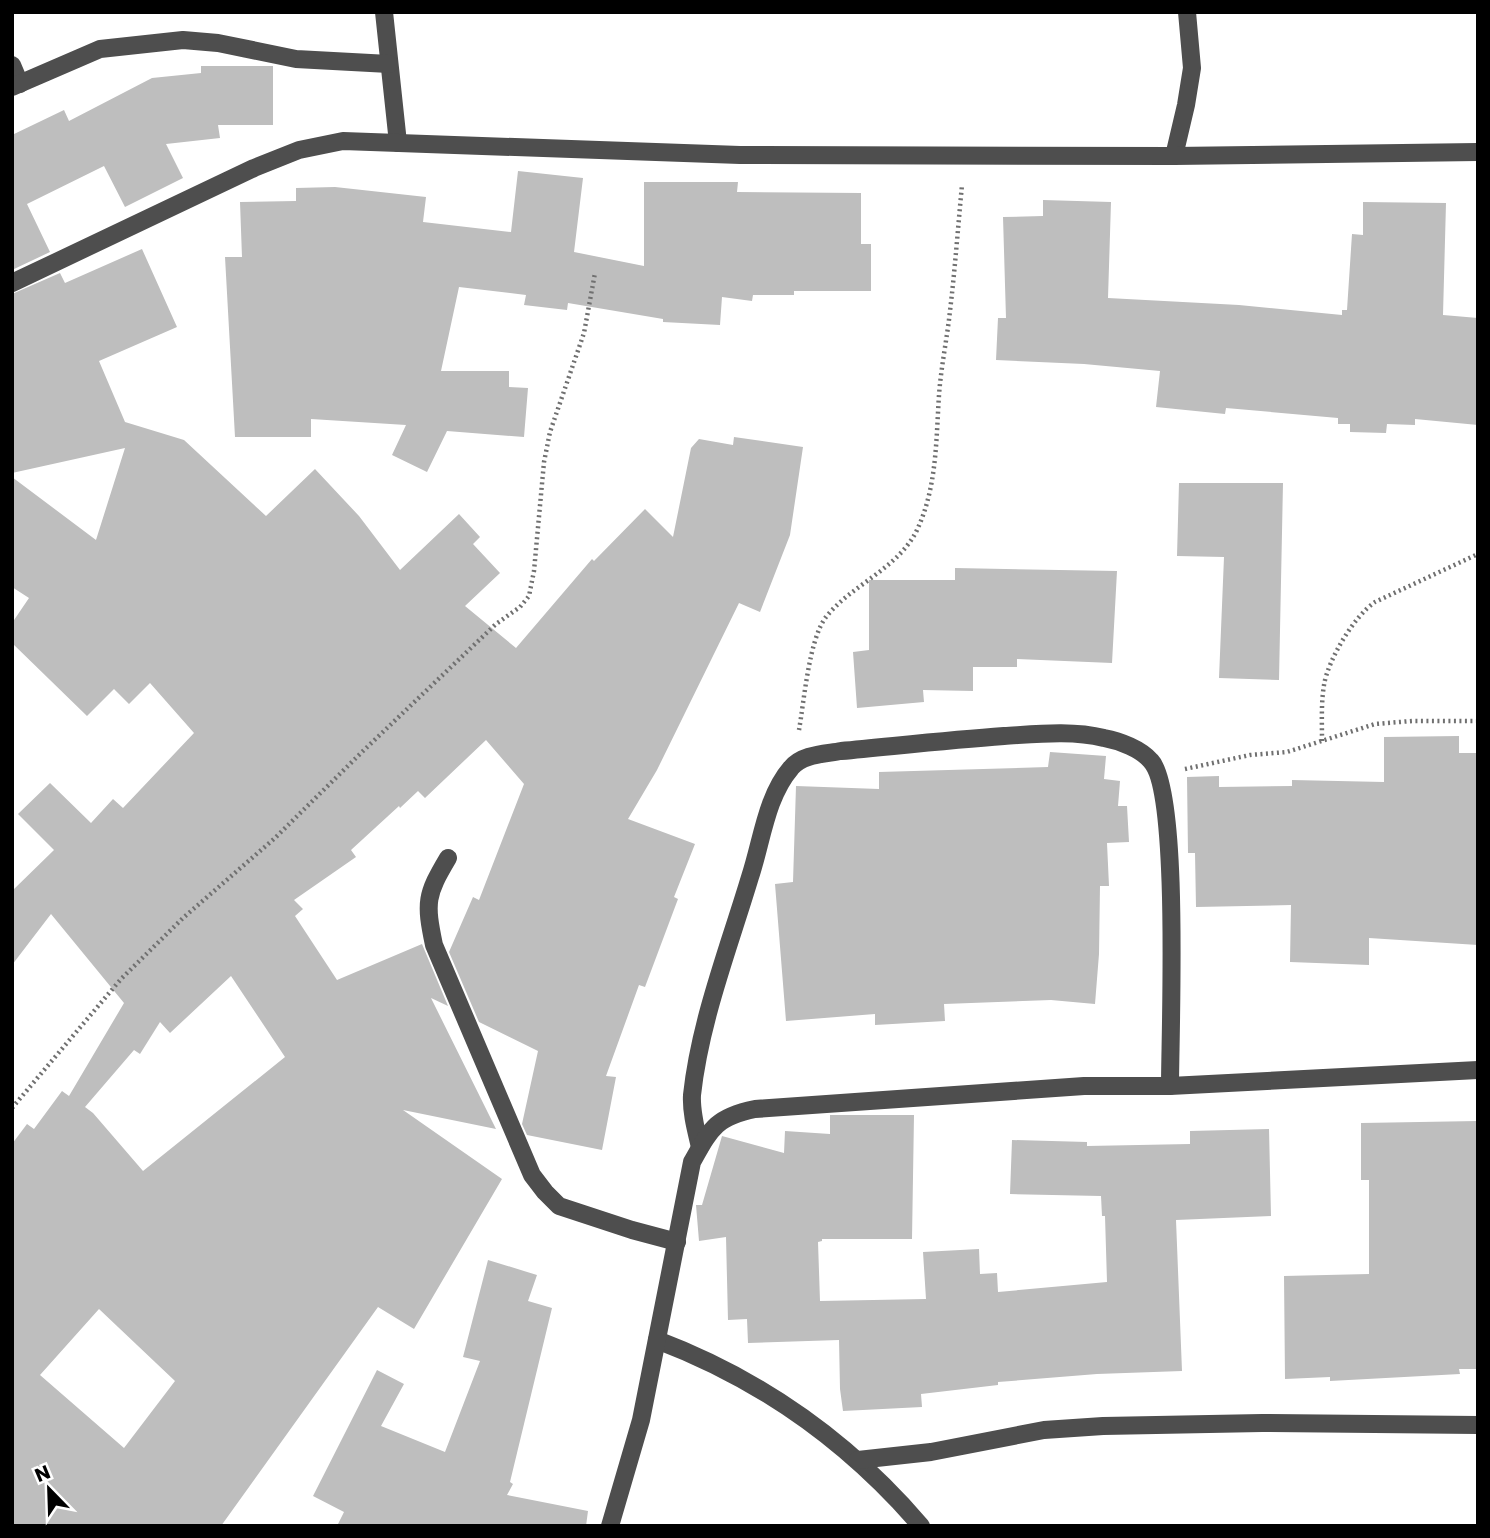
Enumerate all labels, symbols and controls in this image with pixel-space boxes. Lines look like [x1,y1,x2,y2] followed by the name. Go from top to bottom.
[14,1454,84,1524] north arrow
[31,1459,54,1489] text: N

